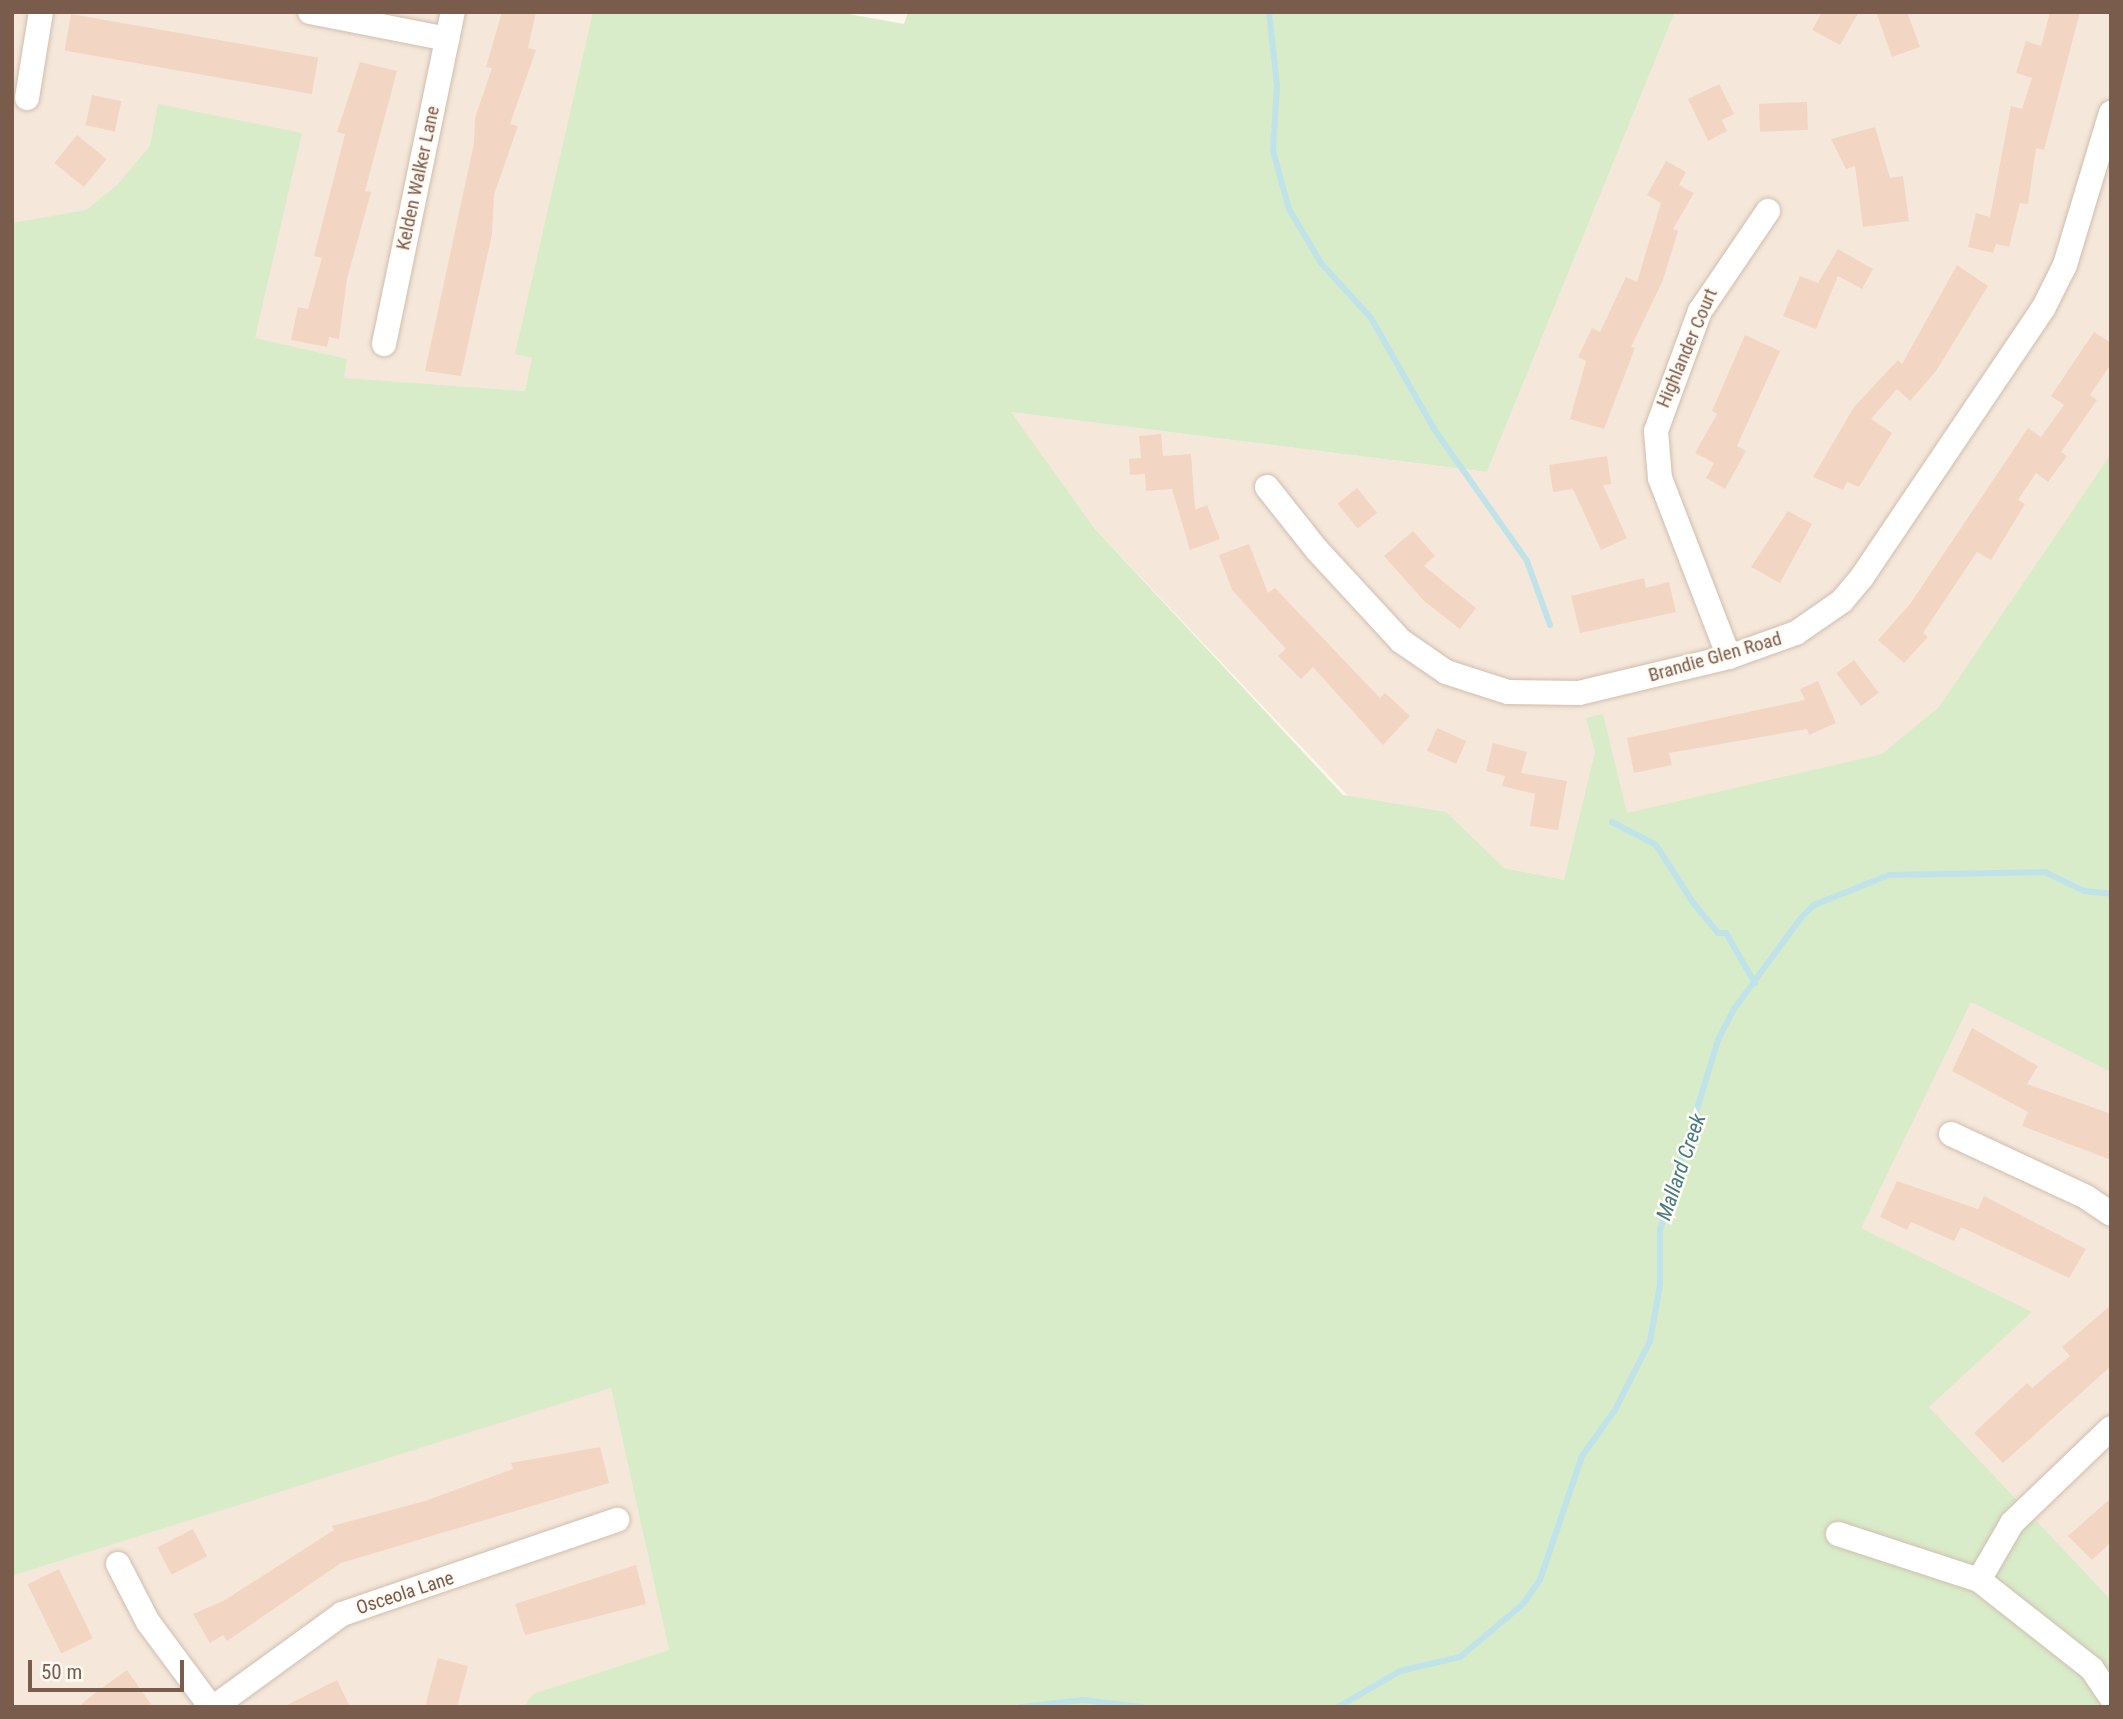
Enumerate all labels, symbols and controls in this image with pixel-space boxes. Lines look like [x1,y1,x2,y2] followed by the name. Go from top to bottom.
[392,104,444,252] street label: Kelden Walker Lane
[1652,285,1722,411] street label: Highlander Court
[1646,627,1784,687] street label: Brandie Glen Road
[1651,1110,1711,1224] water label: Mallard Creek
[353,1566,457,1620] street label: Osceola Lane
[32,1646,187,1690] scale bar
[41,1660,82,1684] text: 50 m

